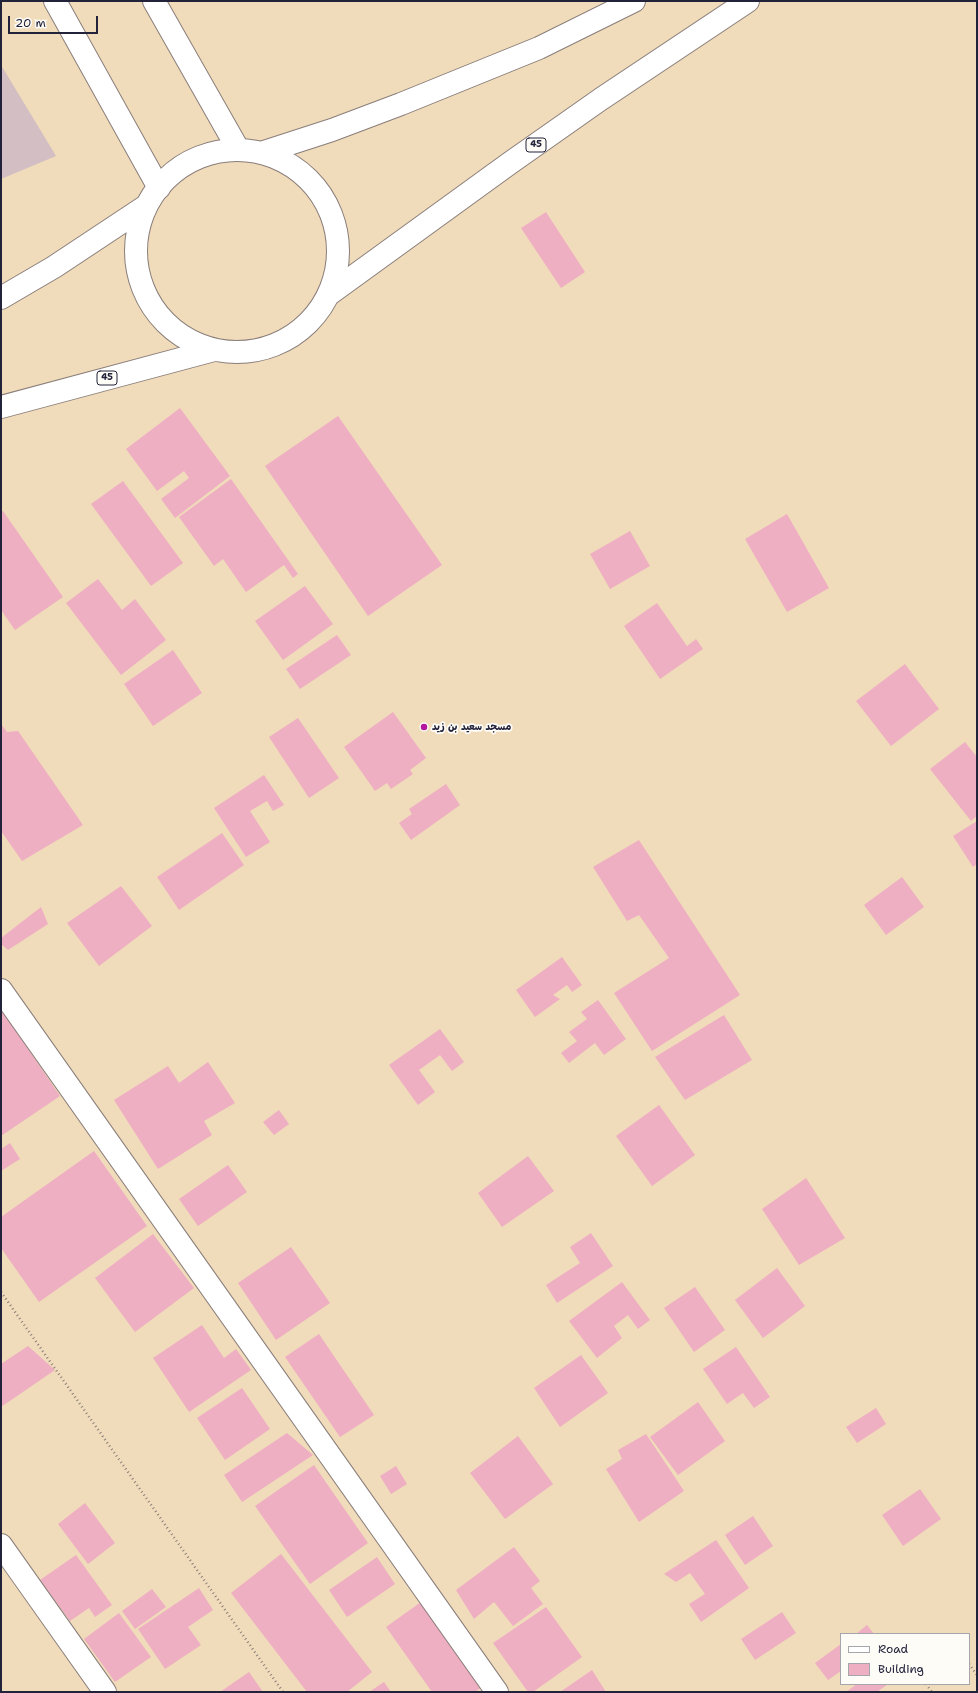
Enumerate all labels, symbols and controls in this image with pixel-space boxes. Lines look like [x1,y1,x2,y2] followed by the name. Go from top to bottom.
[10,8,100,34] scale bar
[15,15,46,31] text: 20 m
[526,138,546,152] road number: 45
[97,371,117,385] road number: 45
[432,721,511,733] place label: مسجد سعيد بن زيد
[419,722,429,732] marker: مسجد سعيد بن زيد
[840,1633,970,1685] legend
[878,1641,908,1657] text: Road
[878,1661,924,1677] text: Building

